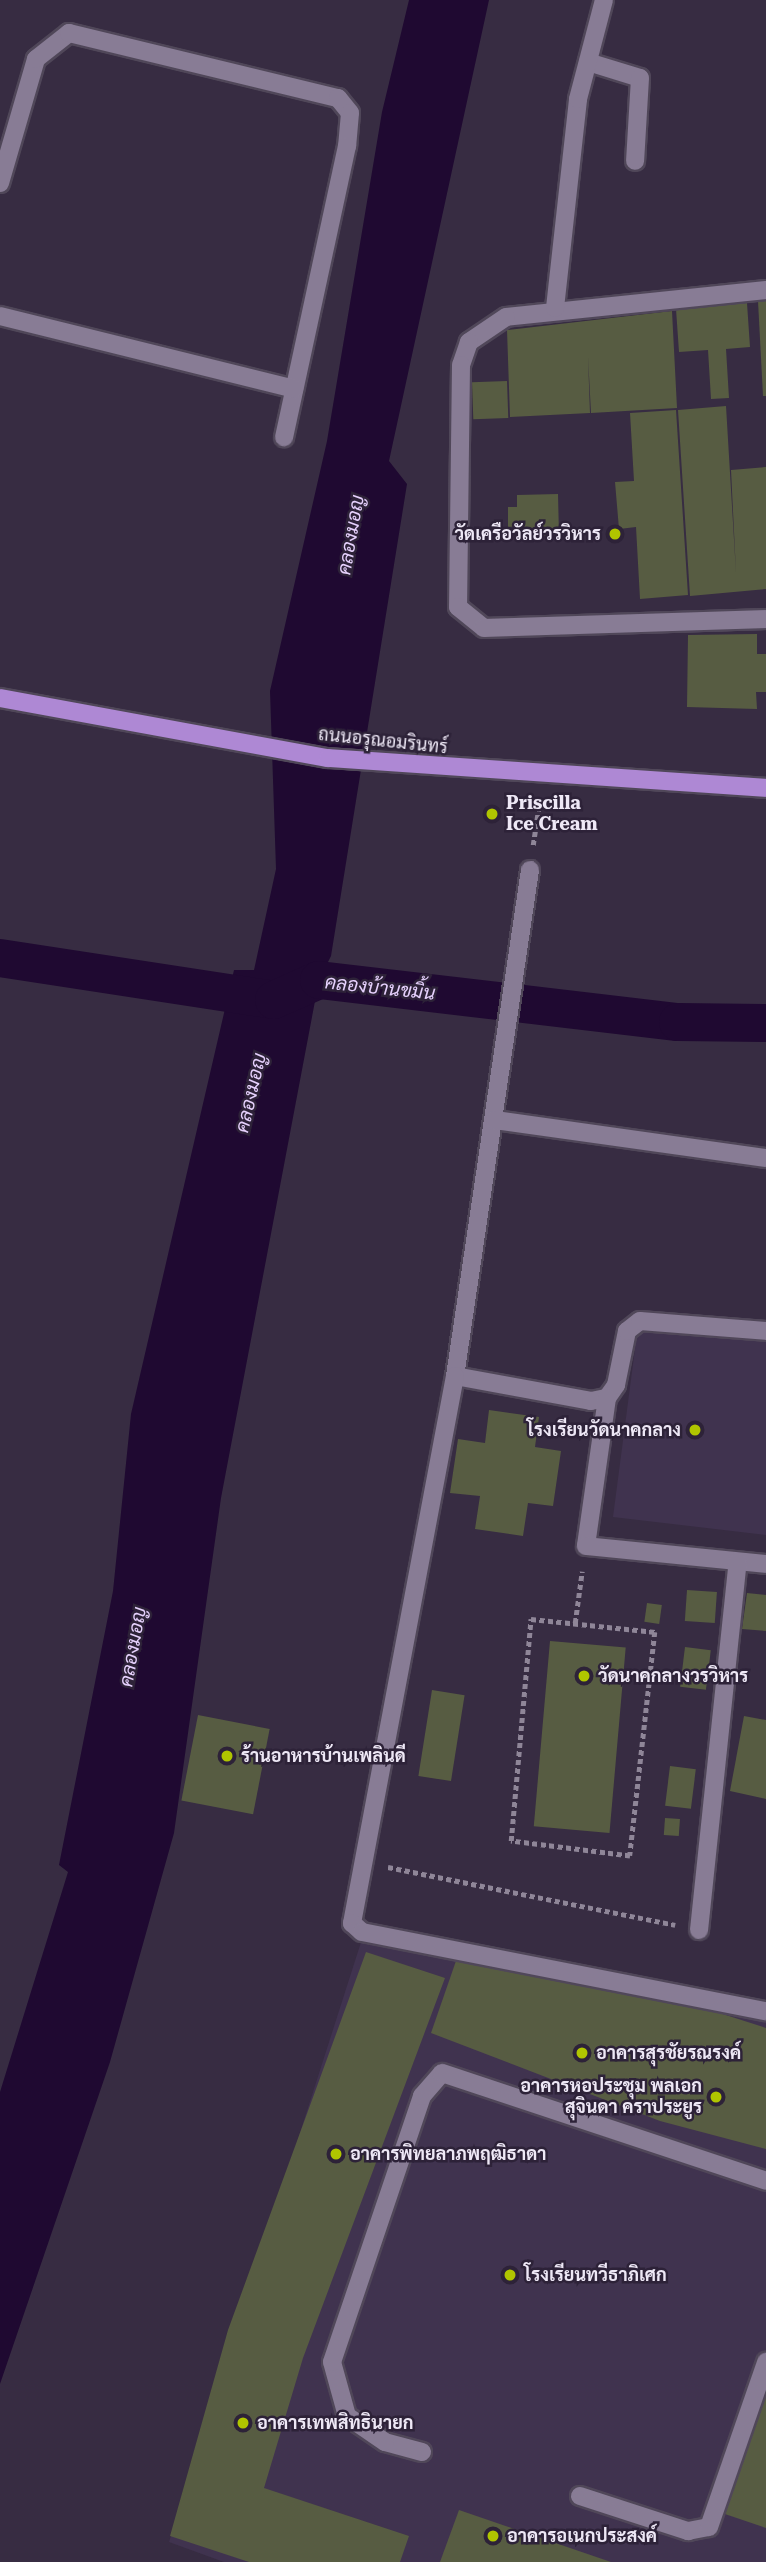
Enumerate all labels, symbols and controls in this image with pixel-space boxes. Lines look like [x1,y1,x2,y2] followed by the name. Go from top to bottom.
[333,493,369,577] water label: คลองมอญ
[454,523,601,545] place label: วัดเครือวัลย์วรวิหาร
[607,526,623,542] marker: วัดเครือวัลย์วรวิหาร
[317,723,449,759] street label: ถนนอรุณอมรินทร์
[506,793,598,836] place label: Priscilla Ice Cream
[484,806,500,822] marker: Priscilla Ice Cream
[324,971,436,1005] water label: คลองบ้านขมิ้น
[231,1051,271,1135] water label: คลองมอญ
[527,1419,681,1441] place label: โรงเรียนวัดนาคกลาง
[687,1422,703,1438] marker: โรงเรียนวัดนาคกลาง
[115,1605,151,1689] water label: คลองมอญ
[598,1665,748,1687] place label: วัดนาคกลางวรวิหาร
[576,1668,592,1684] marker: วัดนาคกลางวรวิหาร
[241,1745,406,1767] place label: ร้านอาหารบ้านเพลินดี
[219,1748,235,1764] marker: ร้านอาหารบ้านเพลินดี
[596,2042,741,2064] place label: อาคารสุรชัยรณรงค์
[574,2045,590,2061] marker: อาคารสุรชัยรณรงค์
[520,2076,702,2118] place label: อาคารหอประชุม พลเอก สุจินดา คราประยูร
[708,2089,724,2105] marker: อาคารหอประชุม พลเอก สุจินดา คราประยูร
[350,2143,547,2165] place label: อาคารพิทยลาภพฤฒิธาดา
[328,2146,344,2162] marker: อาคารพิทยลาภพฤฒิธาดา
[524,2264,667,2286] place label: โรงเรียนทวีธาภิเศก
[502,2267,518,2283] marker: โรงเรียนทวีธาภิเศก
[257,2412,413,2434] place label: อาคารเทพสิทธินายก
[235,2415,251,2431] marker: อาคารเทพสิทธินายก
[507,2525,657,2547] place label: อาคารอเนกประสงค์
[485,2528,501,2544] marker: อาคารอเนกประสงค์

